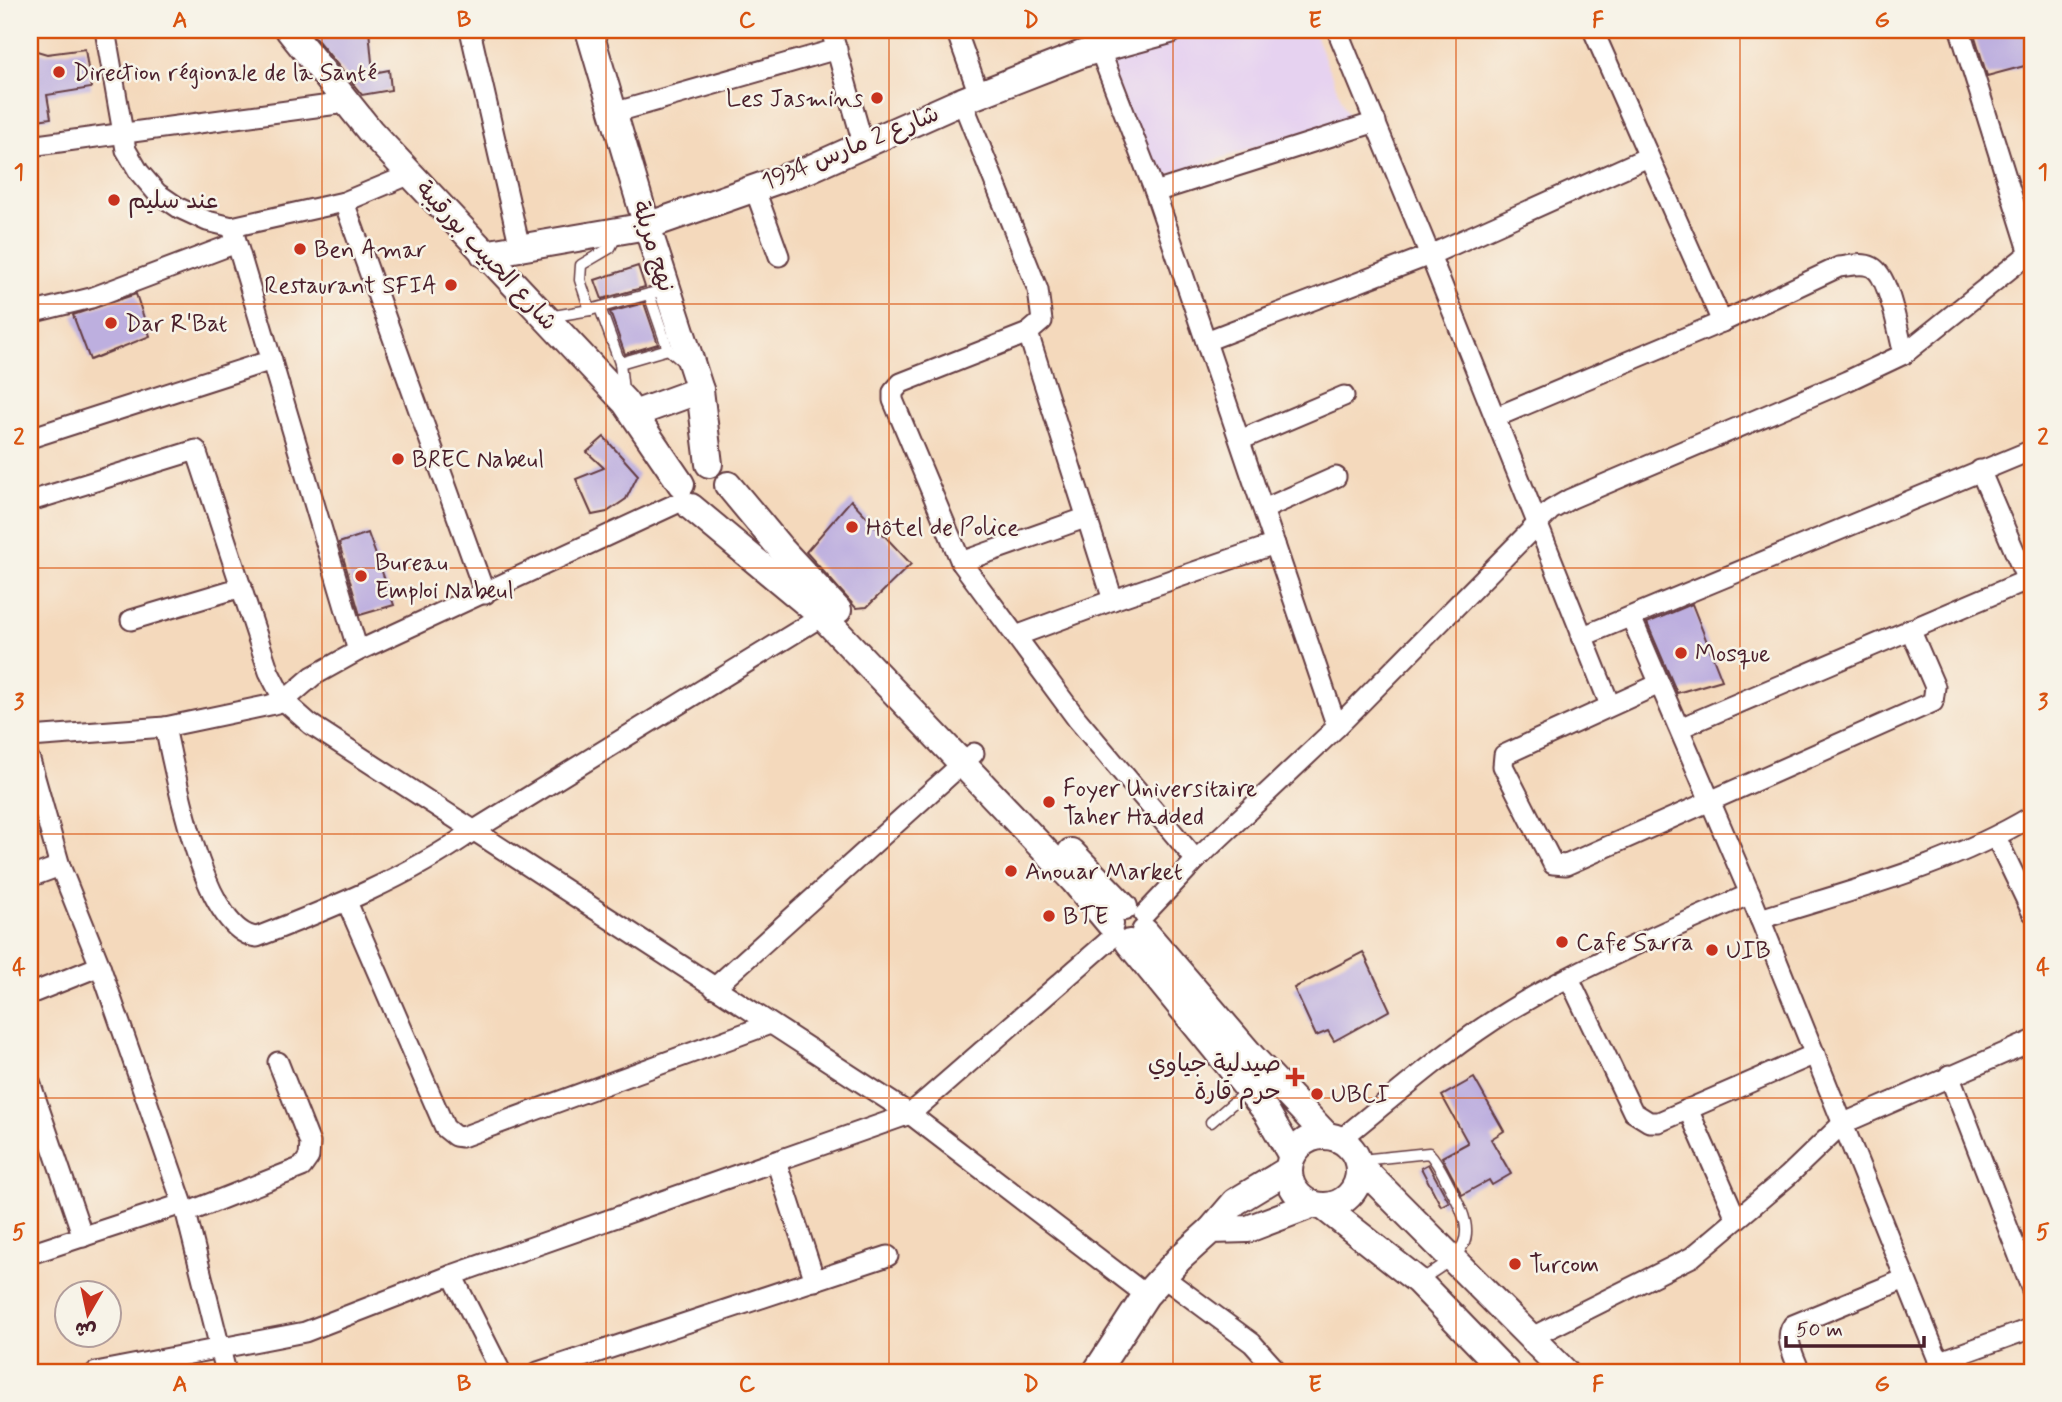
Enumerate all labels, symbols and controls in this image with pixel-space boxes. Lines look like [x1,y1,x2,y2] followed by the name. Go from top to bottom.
[172,6,188,36] text: A
[457,6,472,36] text: B
[739,6,756,36] text: C
[1023,6,1039,36] text: D
[1308,6,1322,36] text: E
[1592,6,1604,36] text: F
[1874,6,1890,36] text: G
[73,58,377,89] place label: Direction régionale de la Santé
[51,64,67,80] marker: Direction régionale de la Santé
[726,84,863,115] place label: Les Jasmins
[869,90,885,106] marker: Les Jasmins
[757,99,944,198] street label: شارع 2 مارس 1934
[14,158,24,188] text: 1
[2038,158,2048,188] text: 1
[408,174,563,338] street label: شارع الحبيب بورقيبة
[128,186,218,218] place label: عند سليم
[106,192,122,208] marker: عند سليم
[624,197,681,296] street label: نهج مربلة
[314,235,427,266] place label: Ben Amar
[292,241,308,257] marker: Ben Amar
[264,271,437,302] place label: Restaurant SFIA
[443,277,459,293] marker: Restaurant SFIA
[125,309,228,340] place label: Dar R'Bat
[103,315,119,331] marker: Dar R'Bat
[13,423,25,453] text: 2
[2037,423,2049,453] text: 2
[412,445,544,476] place label: BREC Nabeul
[390,451,406,467] marker: BREC Nabeul
[866,513,1019,544] place label: Hôtel de Police
[844,519,860,535] marker: Hôtel de Police
[375,548,514,607] place label: Bureau Emploi Nabeul
[353,568,369,584] marker: Bureau Emploi Nabeul
[1695,639,1770,670] place label: Mosque
[1673,645,1689,661] marker: Mosque
[14,688,25,718] text: 3
[2038,688,2049,718] text: 3
[1063,774,1257,833] place label: Foyer Universitaire Taher Hadded
[1041,794,1057,810] marker: Foyer Universitaire Taher Hadded
[1025,857,1183,888] place label: Anouar Market
[1003,863,1019,879] marker: Anouar Market
[1063,902,1109,933] place label: BTE
[1041,908,1057,924] marker: BTE
[1576,928,1694,959] place label: Cafe Sarra
[1554,934,1570,950] marker: Cafe Sarra
[1726,936,1771,967] place label: UIB
[1704,942,1720,958] marker: UIB
[12,953,26,983] text: 4
[2036,953,2050,983] text: 4
[1148,1049,1281,1109] place label: صيدلية جياوي حرم قارة
[1287,1069,1303,1085] marker: صيدلية جياوي حرم قارة
[1331,1080,1390,1111] place label: UBCI
[1309,1086,1325,1102] marker: UBCI
[12,1218,26,1248] text: 5
[2036,1218,2050,1248] text: 5
[1529,1250,1599,1281] place label: Turcom
[1507,1256,1523,1272] marker: Turcom
[52,1280,122,1350] north arrow
[1786,1304,1924,1348] scale bar
[73,1315,98,1343] text: ش
[1796,1316,1843,1344] text: 50 m
[172,1370,188,1400] text: A
[457,1370,472,1400] text: B
[739,1370,756,1400] text: C
[1023,1370,1039,1400] text: D
[1308,1370,1322,1400] text: E
[1592,1370,1604,1400] text: F
[1874,1370,1890,1400] text: G

